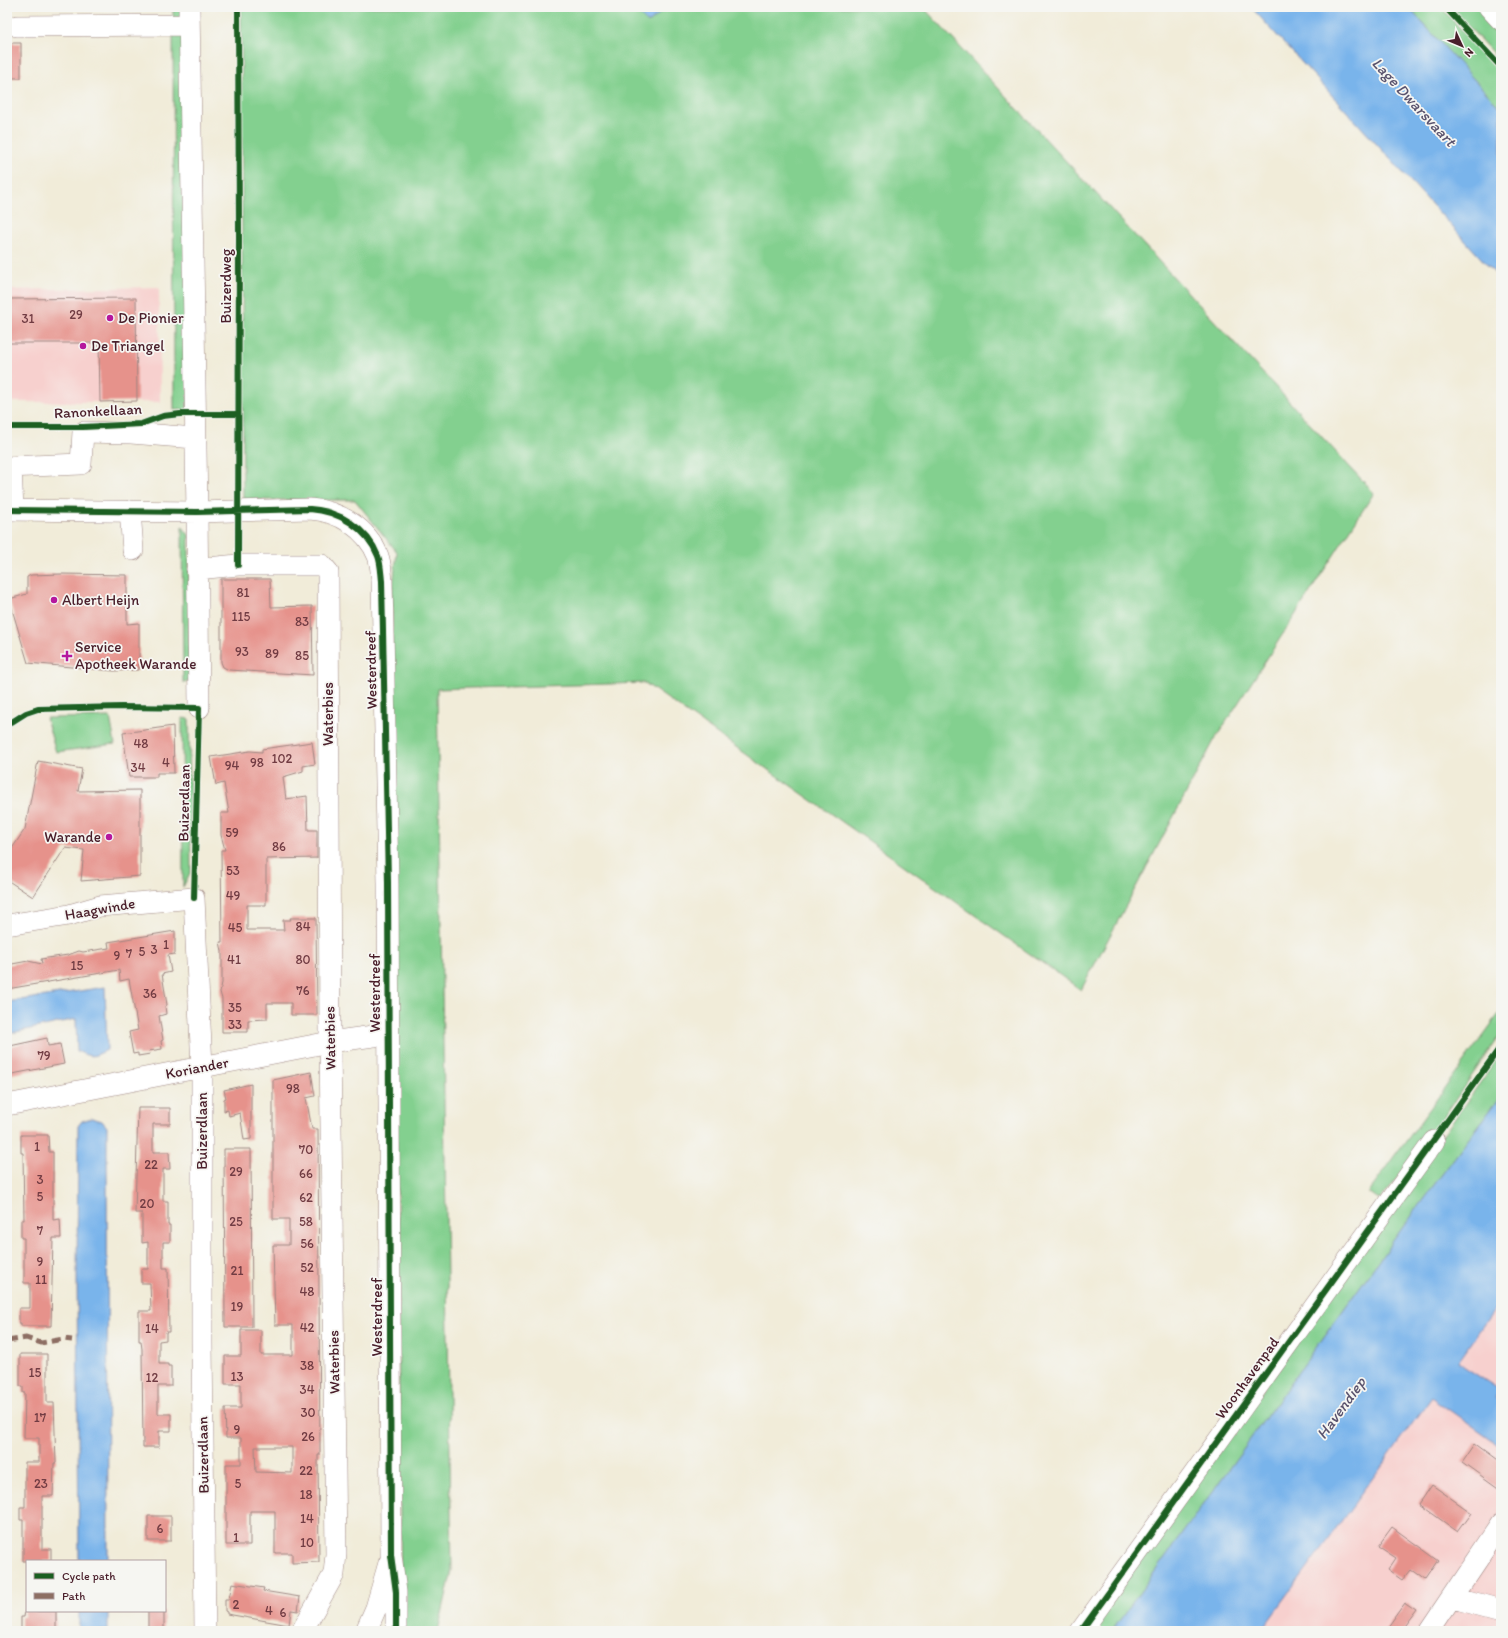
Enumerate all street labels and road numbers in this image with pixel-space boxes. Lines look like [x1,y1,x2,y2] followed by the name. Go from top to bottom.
[217,248,235,323] street label: Buizerdweg
[54,400,143,422] street label: Ranonkellaan
[361,630,381,710] street label: Westerdreef
[319,682,337,746] street label: Waterbies
[174,764,194,842] street label: Buizerdlaan
[63,894,137,924] street label: Haagwinde
[366,953,384,1032] street label: Westerdreef
[320,1006,340,1070] street label: Waterbies
[164,1053,230,1083] street label: Koriander
[193,1092,211,1170] street label: Buizerdlaan
[368,1277,386,1356] street label: Westerdreef
[324,1330,344,1394] street label: Waterbies
[1211,1333,1283,1423] street label: Woonhavenpad
[193,1416,213,1494] street label: Buizerdlaan

